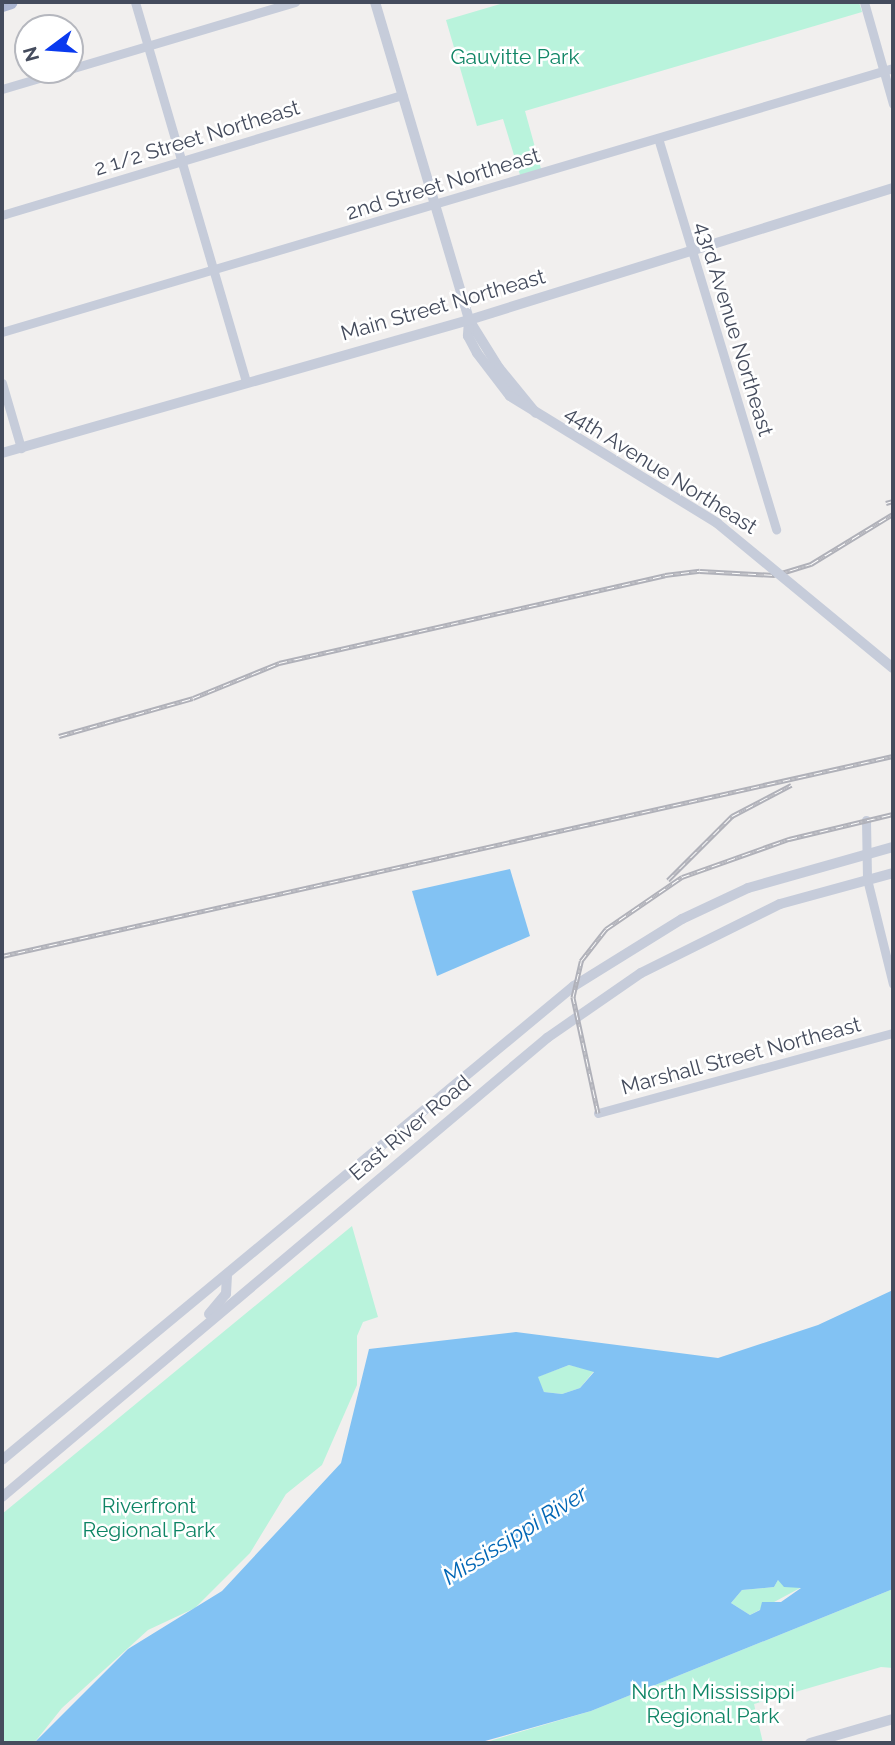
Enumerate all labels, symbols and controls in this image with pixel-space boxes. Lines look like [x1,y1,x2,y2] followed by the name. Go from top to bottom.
[14,14,84,84] north arrow
[18,44,43,64] text: N
[450,44,580,70] park label: Gauvitte Park
[91,95,303,181] street label: 2 1/2 Street Northeast
[343,143,543,225] street label: 2nd Street Northeast
[689,219,779,439] street label: 43rd Avenue Northeast
[338,264,548,346] street label: Main Street Northeast
[560,400,762,540] street label: 44th Avenue Northeast
[618,1012,864,1100] street label: Marshall Street Northeast
[344,1070,476,1186] street label: East River Road
[438,1479,592,1591] water label: Mississippi River
[82,1493,216,1543] park label: Riverfront Regional Park
[631,1679,795,1729] park label: North Mississippi Regional Park

